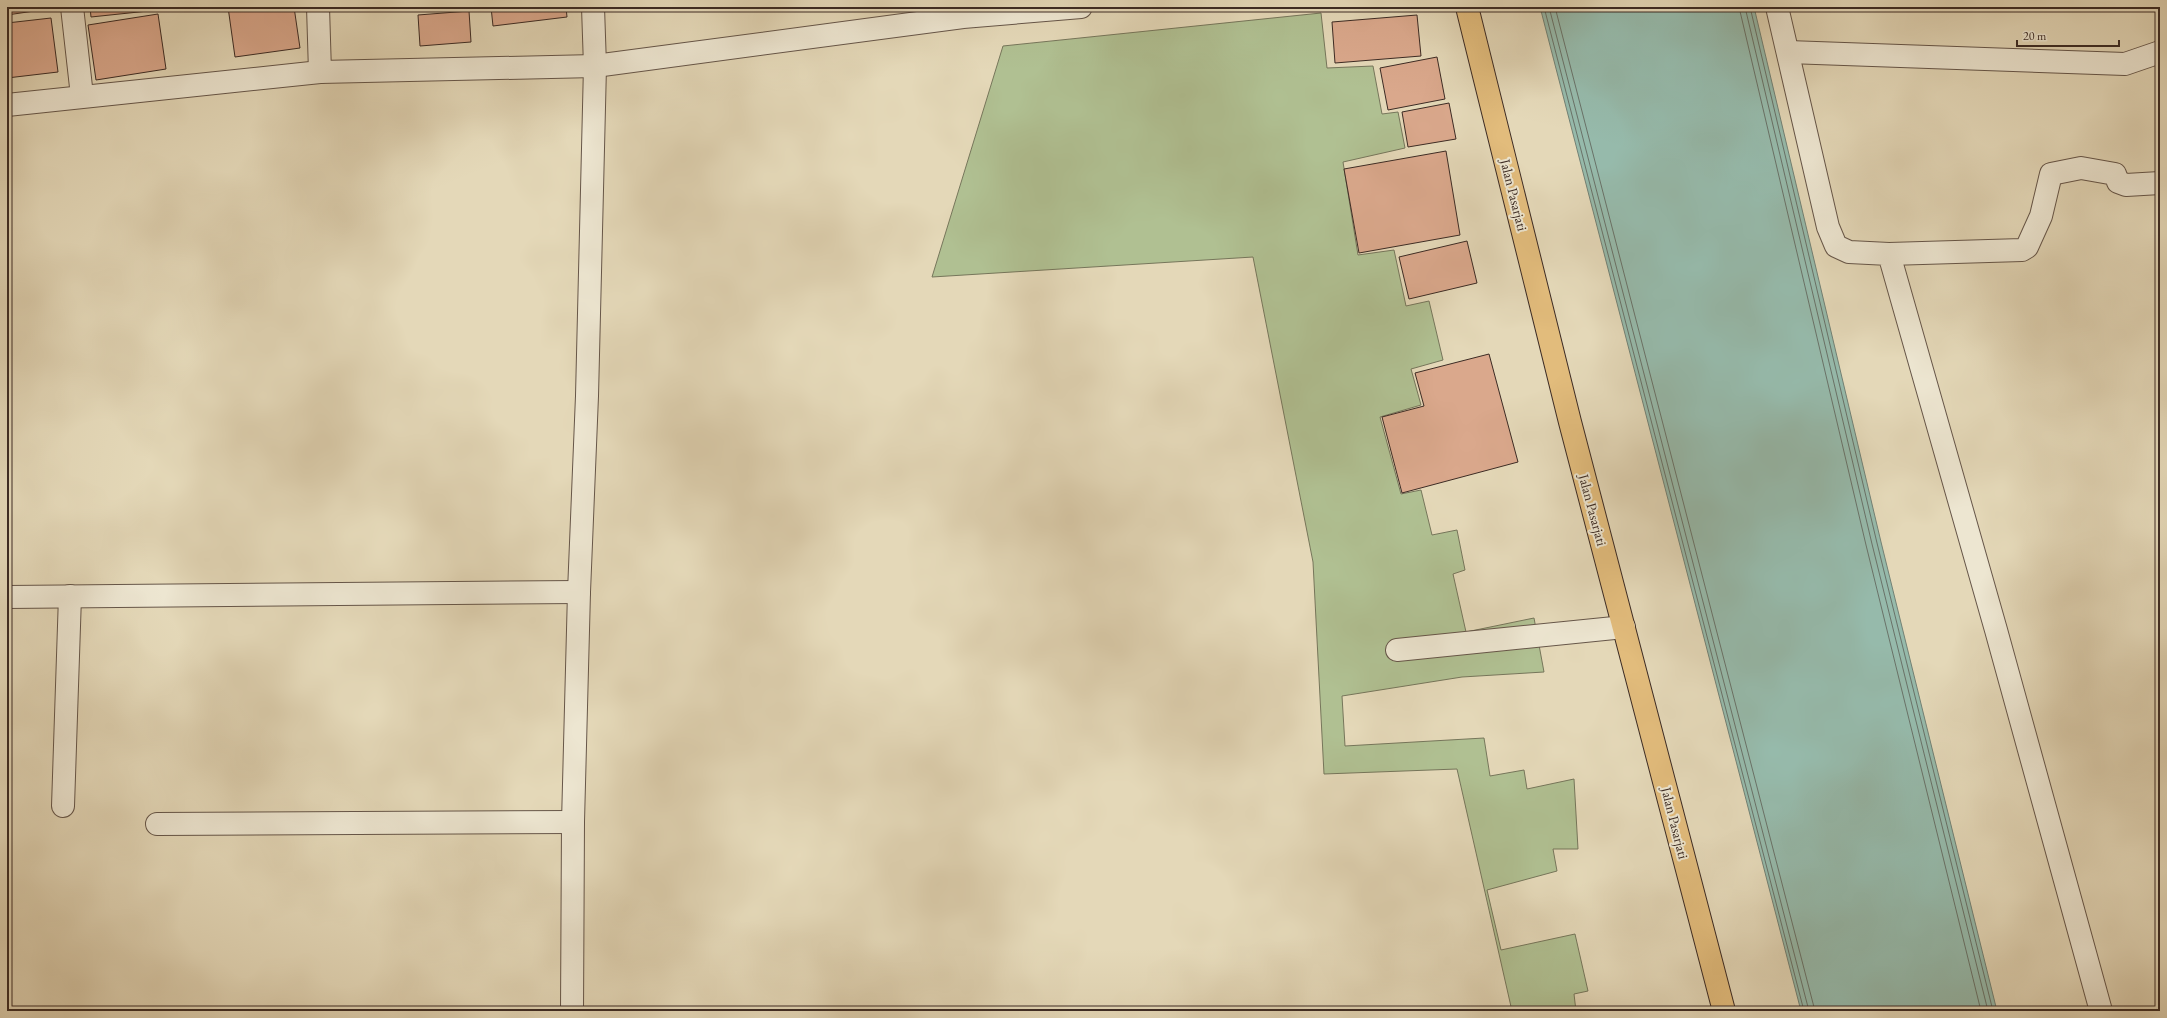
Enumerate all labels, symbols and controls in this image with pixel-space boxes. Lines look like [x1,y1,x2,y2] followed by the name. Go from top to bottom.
[2017,22,2119,48] scale bar
[2023,28,2047,44] text: 20 m
[1496,156,1532,233] street label: Jalan Pasarjati
[1575,471,1611,548] street label: Jalan Pasarjati
[1657,784,1693,861] street label: Jalan Pasarjati

